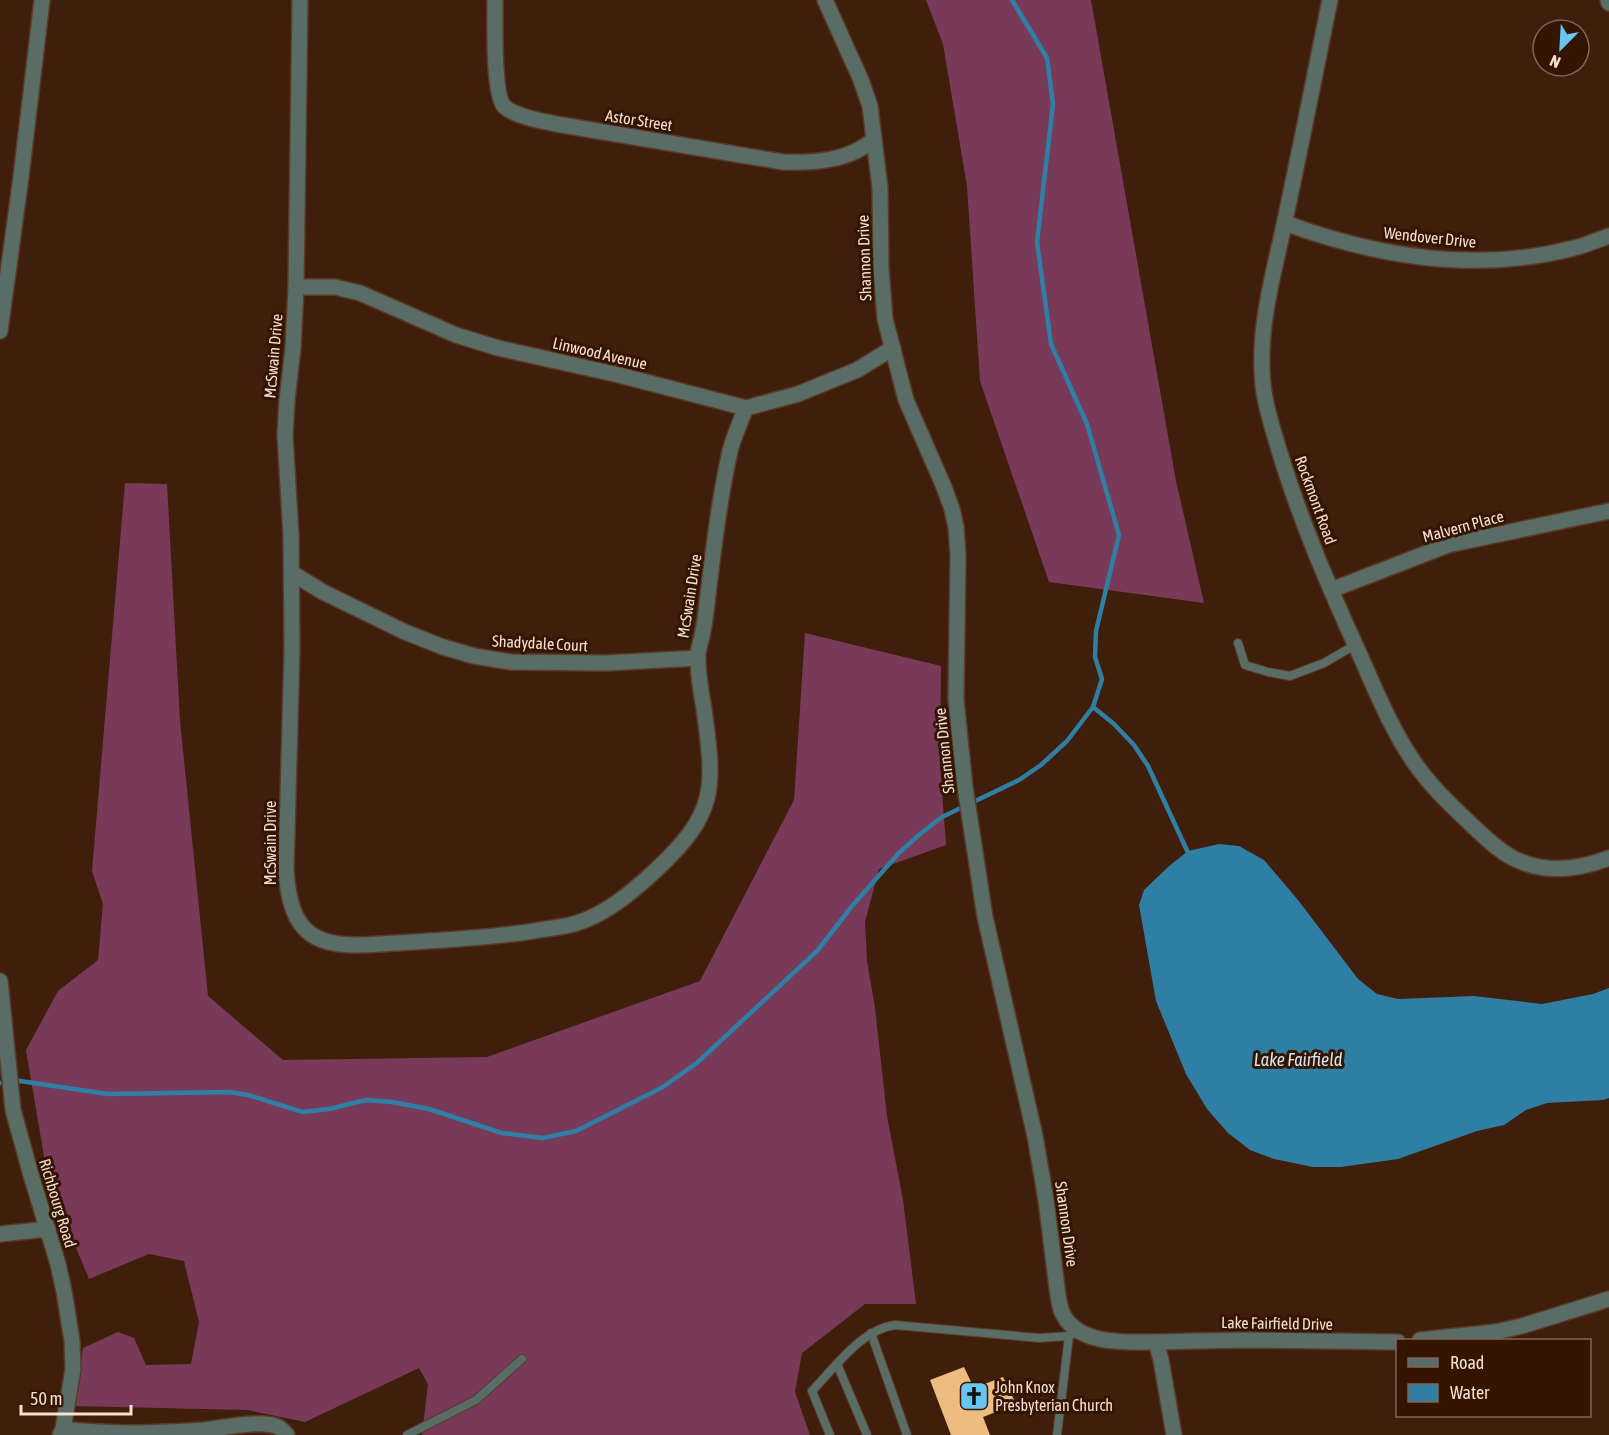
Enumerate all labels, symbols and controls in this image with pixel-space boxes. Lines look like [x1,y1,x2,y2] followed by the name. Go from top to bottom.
[1531,18,1591,78] north arrow
[1547,52,1563,72] text: N
[604,106,674,134] street label: Astor Street
[854,215,874,301] street label: Shannon Drive
[1383,223,1477,251] street label: Wendover Drive
[260,313,286,399] street label: McSwain Drive
[551,333,649,373] street label: Linwood Avenue
[1292,453,1340,547] street label: Rockmont Road
[1420,507,1506,545] street label: Malvern Place
[673,553,705,639] street label: McSwain Drive
[491,631,589,656] street label: Shadydale Court
[931,707,957,795] street label: Shannon Drive
[261,801,279,885] street label: McSwain Drive
[1254,1049,1343,1070] water label: Lake Fairfield
[35,1156,80,1250] street label: Richbourg Road
[1052,1180,1082,1268] street label: Shannon Drive
[1221,1313,1333,1333] street label: Lake Fairfield Drive
[1396,1339,1591,1417] legend
[1450,1352,1484,1373] text: Road
[21,1378,130,1416] scale bar
[995,1378,1113,1415] place label: John Knox Presbyterian Church
[958,1380,990,1412] church icon: John Knox Presbyterian Church
[1450,1382,1490,1403] text: Water
[30,1388,62,1409] text: 50 m

